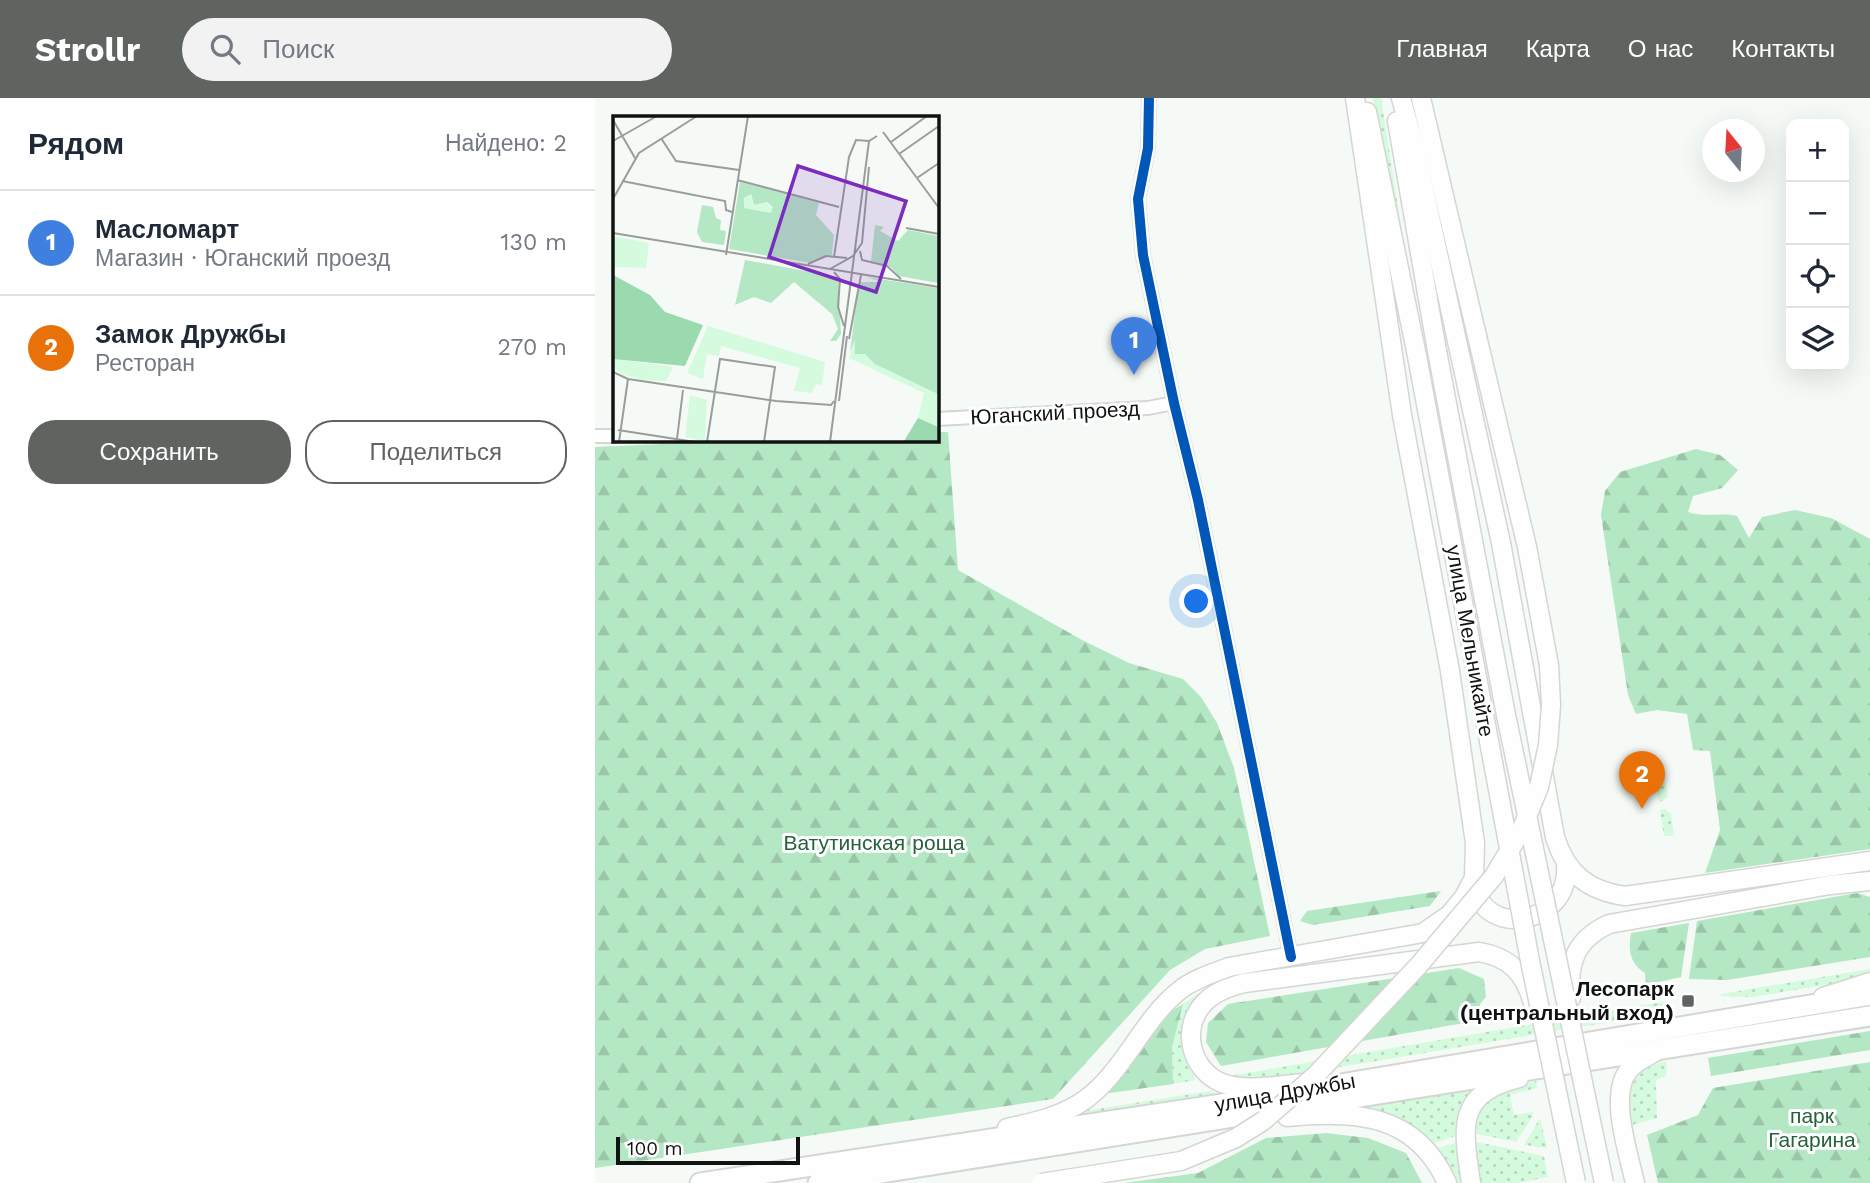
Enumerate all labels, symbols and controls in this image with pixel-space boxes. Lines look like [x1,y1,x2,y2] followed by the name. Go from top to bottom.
[182,18,672,81] search box
[35,30,140,69] text: Strollr
[206,30,244,68] icon: search
[262,34,334,64] text: Поиск
[1396,35,1488,63] text: Главная
[1526,35,1590,63] text: Карта
[1628,35,1693,63] text: О нас
[1731,35,1835,63] text: Контакты
[613,116,938,441] inset map
[1702,119,1765,182] north arrow
[1786,119,1849,371] map controls
[1786,119,1849,182] button: +
[28,126,124,161] text: Рядом
[445,130,567,157] text: Найдено: 2
[1786,182,1849,245] button: −
[95,214,239,244] text: Масломарт
[46,229,56,256] text: 1
[501,229,567,256] text: 130 m
[95,245,390,272] text: Магазин · Юганский проезд
[1786,245,1849,308] button: locate
[1786,308,1849,371] button: layers
[1111,317,1157,375] pin: 1
[95,319,287,349] text: Замок Дружбы
[44,334,58,361] text: 2
[498,334,567,361] text: 270 m
[95,350,195,377] text: Ресторан
[970,396,1140,429] street label: Юганский проезд
[28,420,291,484] button: Сохранить
[305,420,567,484] button: Поделиться
[1441,543,1500,739] street label: улица Мельникайте
[1179,584,1213,618] your location
[1619,751,1665,809] pin: 2
[783,830,965,855] park label: Ватутинская роща
[1460,976,1674,1025] place label: Лесопарк (центральный вход)
[1680,993,1696,1009] marker: Лесопарк (центральный вход)
[1212,1068,1357,1117] street label: улица Дружбы
[1768,1103,1856,1152] park label: парк Гагарина
[616,1134,800,1166] scale bar
[627,1137,683,1160] text: 100 m

